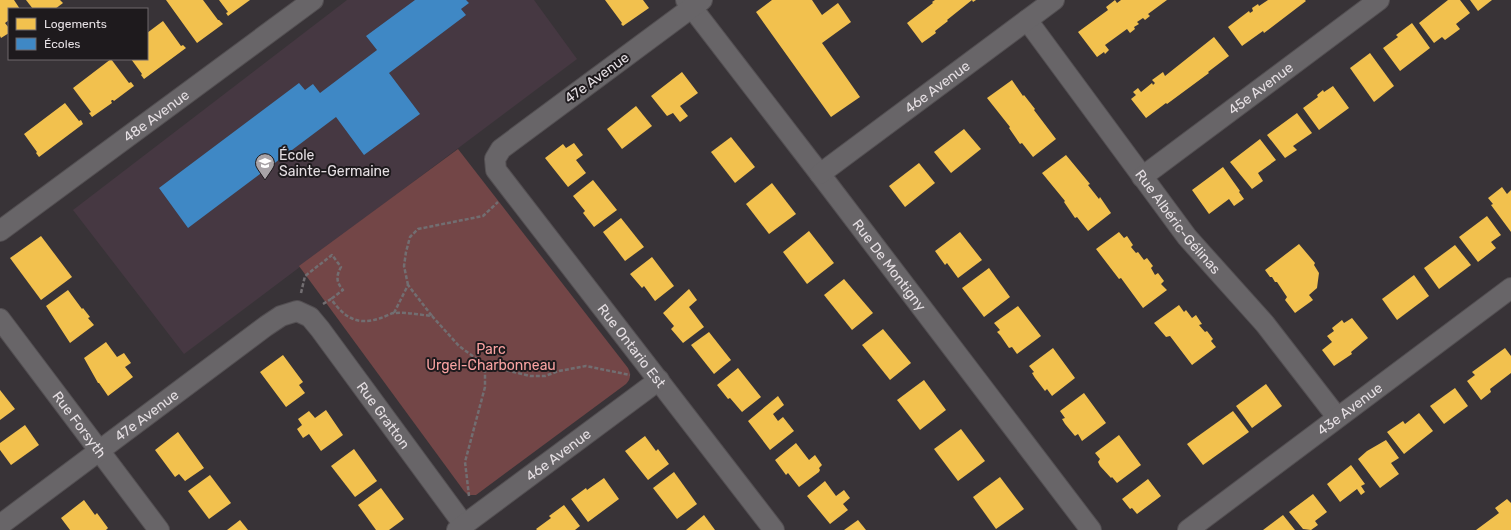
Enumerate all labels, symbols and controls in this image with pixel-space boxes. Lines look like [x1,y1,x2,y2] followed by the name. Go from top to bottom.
[8,8,148,60] legend
[44,17,107,31] text: Logements
[44,37,80,51] text: Écoles
[561,49,633,107] street label: 47e Avenue
[901,57,973,117] street label: 46e Avenue
[1225,58,1297,118] street label: 45e Avenue
[120,86,192,146] street label: 48e Avenue
[279,146,390,180] place label: École Sainte-Germaine
[254,152,276,180] school or university icon: École Sainte-Germaine
[1132,166,1224,277] street label: Rue Albéric-Gélinas
[849,216,930,314] street label: Rue De Montigny
[594,300,670,391] street label: Rue Ontario Est
[426,341,556,374] park label: Parc Urgel-Charbonneau
[353,378,414,452] street label: Rue Gratton
[1314,379,1386,439] street label: 43e Avenue
[111,386,182,445] street label: 47e Avenue
[49,388,110,461] street label: Rue Forsyth
[522,425,594,485] street label: 46e Avenue

